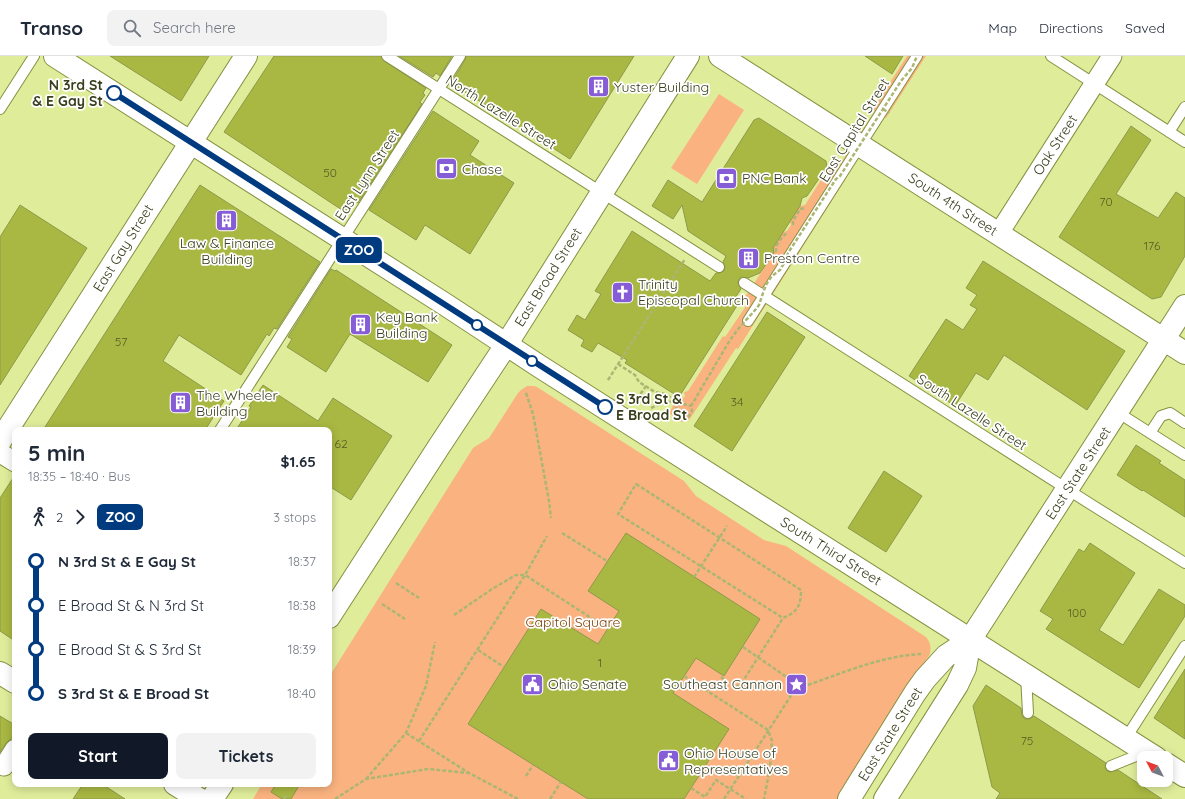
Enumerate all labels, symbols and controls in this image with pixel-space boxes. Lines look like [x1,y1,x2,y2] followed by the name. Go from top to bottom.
[107,10,387,46] search box
[20,16,83,40] text: Transo
[121,17,143,39] icon: search
[153,18,236,37] text: Search here
[988,19,1017,37] text: Map
[1039,19,1103,37] text: Directions
[1125,19,1165,37] text: Saved
[442,71,560,153] street label: North Lazelle Street
[586,74,612,100] building icon: Yuster Building
[815,74,893,185] street label: East Capital Street
[32,76,103,110] place label: N 3rd St & E Gay St
[614,78,709,96] place label: Yuster Building
[106,85,122,101] marker: N 3rd St & E Gay St
[1029,111,1081,179] street label: Oak Street
[331,126,403,224] street label: East Lynn Street
[434,156,460,182] bank icon: Chase
[462,160,502,178] place label: Chase
[323,165,337,180] house number: 50
[713,165,739,191] bank icon: PNC Bank
[905,168,1001,240] street label: South 4th Street
[742,169,807,187] place label: PNC Bank
[1099,194,1113,209] house number: 70
[89,201,157,295] street label: East Gay Street
[214,208,240,234] building icon: Law & Finance Building
[510,224,586,330] street label: East Broad Street
[180,234,274,268] place label: Law & Finance Building
[336,237,382,263] line badge: ZOO
[1144,238,1161,253] house number: 176
[344,241,374,259] text: ZOO
[735,245,761,271] building icon: Preston Centre
[764,249,860,267] place label: Preston Centre
[638,275,749,309] place label: Trinity Episcopal Church
[610,279,636,305] church icon: Trinity Episcopal Church
[376,308,438,342] place label: Key Bank Building
[348,312,374,338] building icon: Key Bank Building
[471,319,483,331] unlabelled marker
[115,334,127,349] house number: 57
[526,355,538,367] unlabelled marker
[914,370,1031,454] street label: South Lazelle Street
[196,386,278,420] place label: The Wheeler Building
[168,390,194,416] building icon: The Wheeler Building
[616,390,687,424] place label: S 3rd St & E Broad St
[731,394,743,409] house number: 34
[597,399,613,415] marker: S 3rd St & E Broad St
[1041,423,1115,523] street label: East State Street
[334,436,348,451] house number: 62
[28,439,85,467] text: 5 min
[281,452,316,471] text: $1.65
[28,468,130,484] text: 18:35 – 18:40 · Bus
[28,506,50,528] icon: walk
[69,506,91,528] icon: forward
[105,508,135,526] text: ZOO
[56,509,63,525] text: 2
[273,509,316,525] text: 3 stops
[777,513,885,589] street label: South Third Street
[58,552,196,571] text: N 3rd St & E Gay St
[288,553,316,569] text: 18:37
[58,596,204,615] text: E Broad St & N 3rd St
[288,597,316,613] text: 18:38
[1068,605,1086,620] house number: 100
[525,613,621,631] park label: Capitol Square
[58,640,202,659] text: E Broad St & S 3rd St
[288,641,316,657] text: 18:39
[598,655,602,670] house number: 1
[520,671,546,697] public building icon: Ohio Senate
[784,671,810,697] place icon: Southeast Cannon
[548,675,627,693] place label: Ohio Senate
[663,675,782,693] place label: Southeast Cannon
[58,684,209,703] text: S 3rd St & E Broad St
[854,684,926,784] street label: East State Street
[287,685,316,701] text: 18:40
[28,733,168,779] button: Start
[176,733,316,779] button: Tickets
[1021,733,1033,748] house number: 75
[684,744,788,778] place label: Ohio House of Representatives
[656,748,682,774] public building icon: Ohio House of Representatives
[1137,751,1173,787] north arrow
[1137,751,1173,787] map controls

